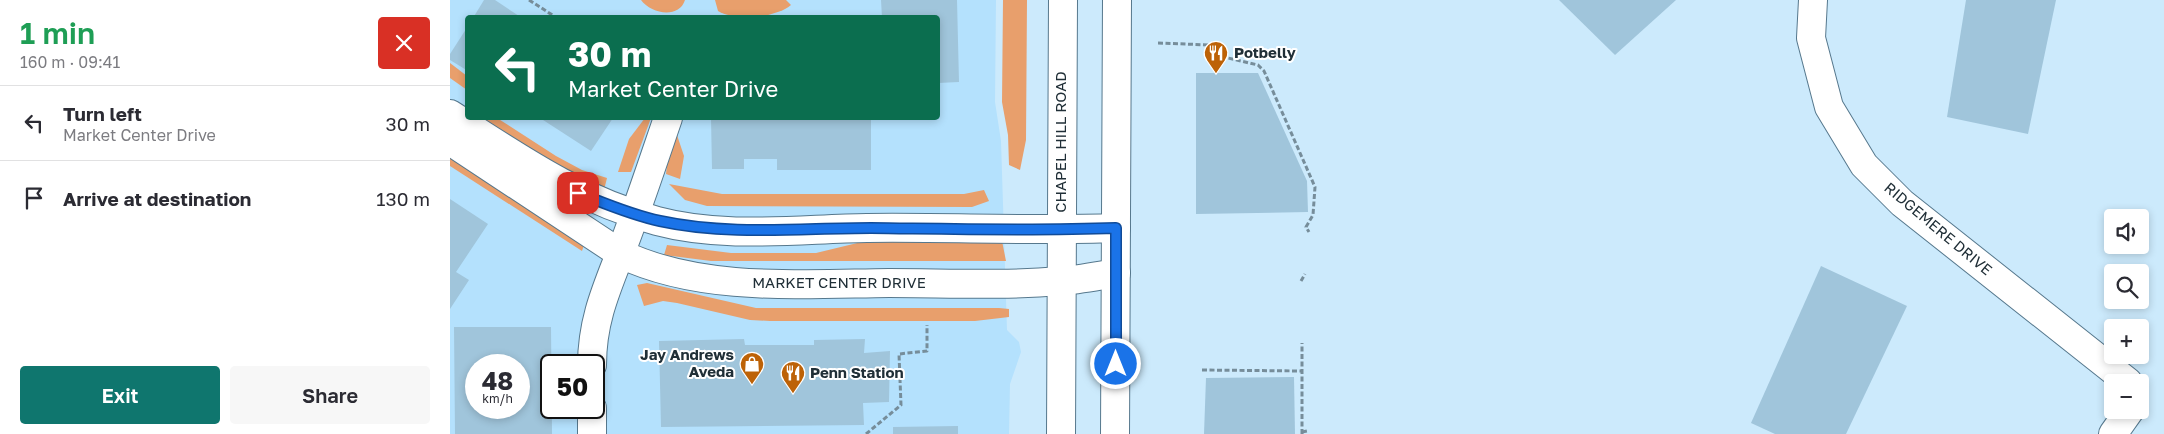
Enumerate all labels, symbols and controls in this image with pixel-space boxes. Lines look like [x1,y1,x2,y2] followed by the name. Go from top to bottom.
[20,15,95,51] text: 1 min
[378,17,430,69] button: close
[568,33,651,75] text: 30 m
[485,35,550,100] icon: left
[1203,40,1229,74] restaurant icon: Potbelly
[1234,43,1296,61] place label: Potbelly
[20,52,120,72] text: 160 m · 09:41
[1051,71,1069,213] street label: CHAPEL HILL ROAD
[568,75,778,102] text: Market Center Drive
[63,102,142,125] text: Turn left
[20,109,48,137] icon: left
[386,112,430,135] text: 30 m
[63,125,216,145] text: Market Center Drive
[557,172,599,214] pin
[1881,178,1996,278] street label: RIDGEMERE DRIVE
[564,179,592,207] icon: arrive
[20,184,48,212] icon: arrive
[63,187,251,210] text: Arrive at destination
[376,187,430,210] text: 130 m
[2104,209,2149,419] map controls
[2104,209,2149,254] button: sound
[2104,264,2149,309] button: search
[752,273,926,291] street label: MARKET CENTER DRIVE
[2104,319,2149,364] button: +
[1089,337,1141,389] position arrow
[640,345,734,380] place label: Jay Andrews Aveda
[739,351,765,385] shop icon: Jay Andrews Aveda
[540,354,605,419] speed limit sign: 50
[780,360,806,394] restaurant icon: Penn Station
[810,363,903,381] place label: Penn Station
[482,365,513,396] text: 48
[20,366,220,424] button: Exit
[230,366,430,424] button: Share
[2104,374,2149,419] button: −
[482,391,513,406] text: km/h

